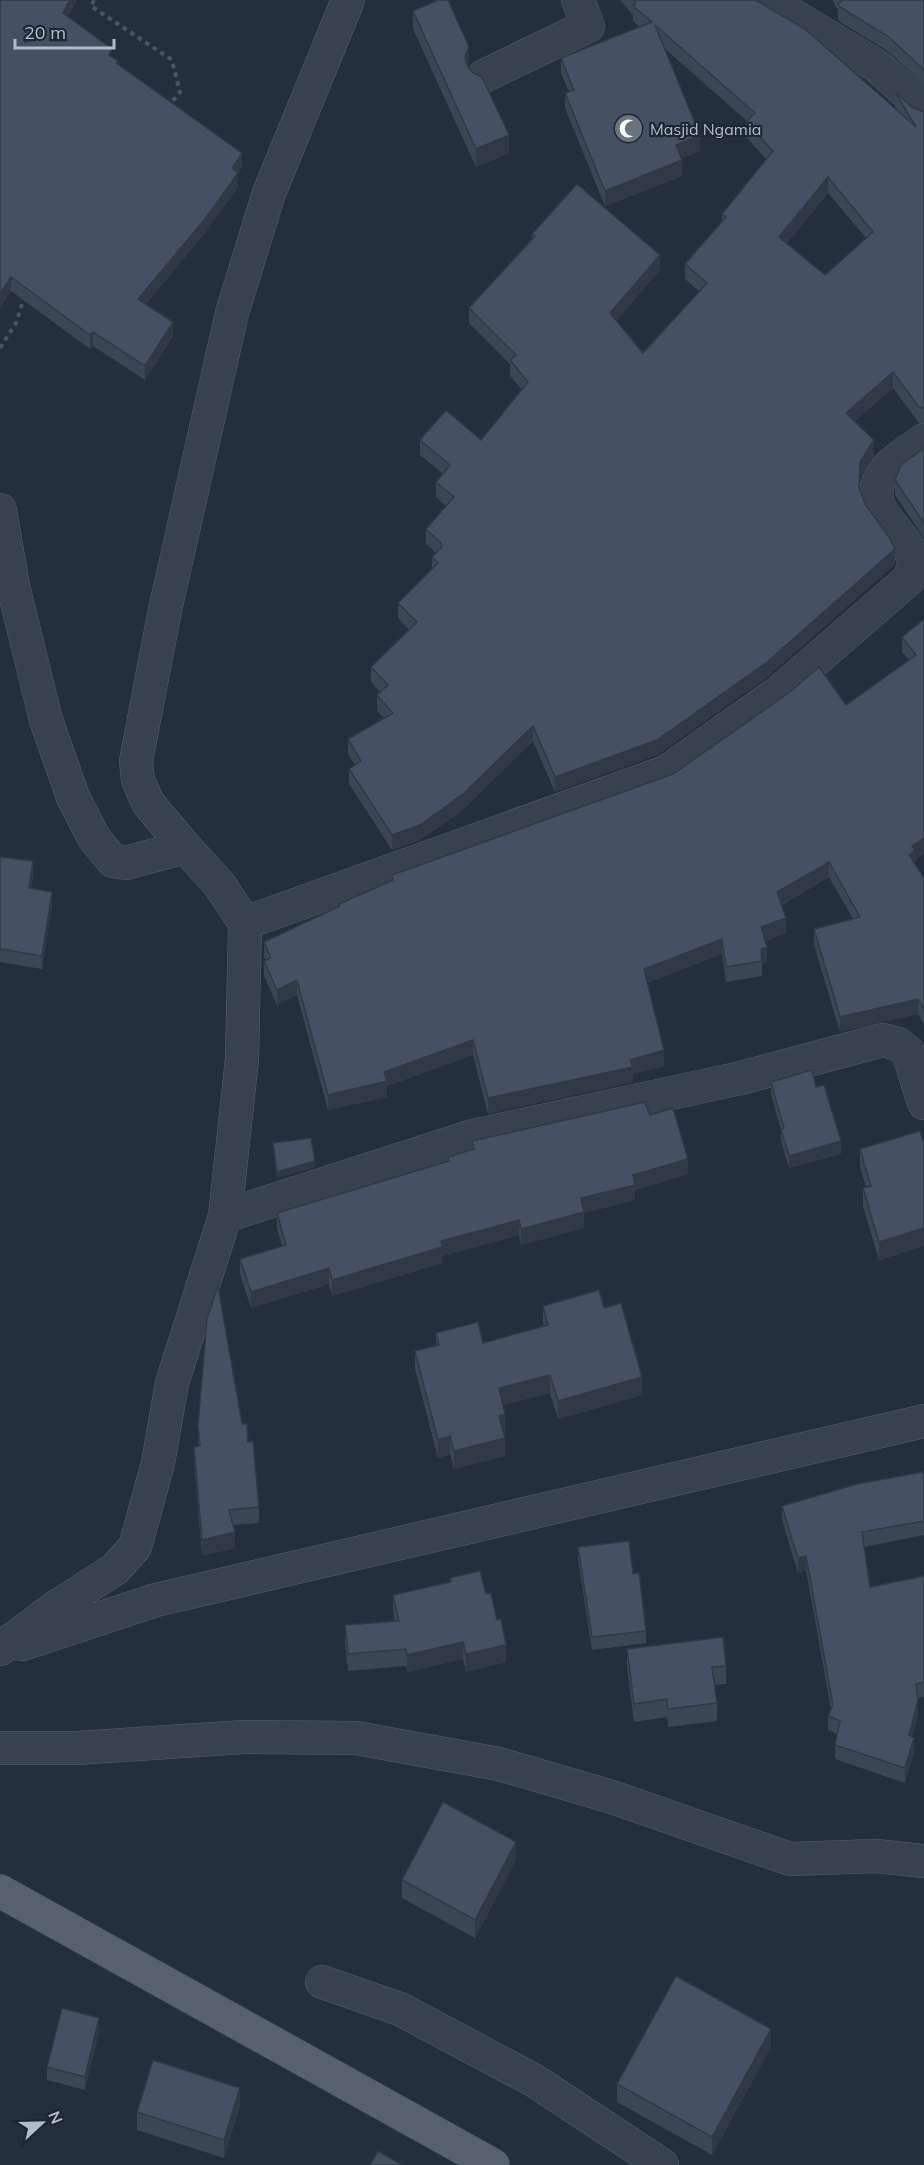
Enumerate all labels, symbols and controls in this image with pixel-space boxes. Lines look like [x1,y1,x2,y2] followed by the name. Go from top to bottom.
[15,12,114,50] scale bar
[24,21,66,44] text: 20 m
[613,113,645,145] mosque icon: Masjid Ngamia
[650,119,761,139] place label: Masjid Ngamia
[12,2093,72,2153] north arrow
[44,2108,67,2127] text: N

